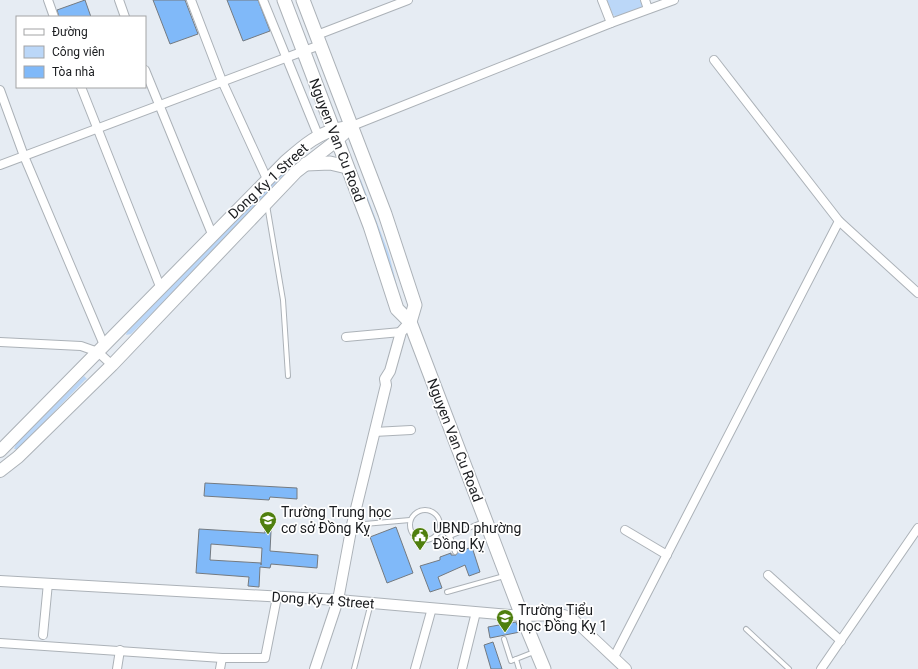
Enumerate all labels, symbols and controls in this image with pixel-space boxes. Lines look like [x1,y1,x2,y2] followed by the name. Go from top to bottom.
[16,16,146,88] legend
[52,25,88,39] text: Đường
[52,45,105,59] text: Công viên
[52,65,95,79] text: Tòa nhà
[306,76,368,204] street label: Nguyen Van Cu Road
[225,140,311,222] street label: Dong Ky 1 Street
[424,376,486,504] street label: Nguyen Van Cu Road
[281,504,391,537] place label: Trường Trung học cơ sở Đồng Kỵ
[258,510,278,535] school or university icon: Trường Trung học cơ sở Đồng Kỵ
[433,520,521,553] place label: UBND phường Đồng Kỵ
[410,526,430,551] public building icon: UBND phường Đồng Kỵ
[271,588,375,612] street label: Dong Ky 4 Street
[518,602,607,635] place label: Trường Tiểu học Đồng Kỵ 1
[495,608,515,633] school or university icon: Trường Tiểu học Đồng Kỵ 1

